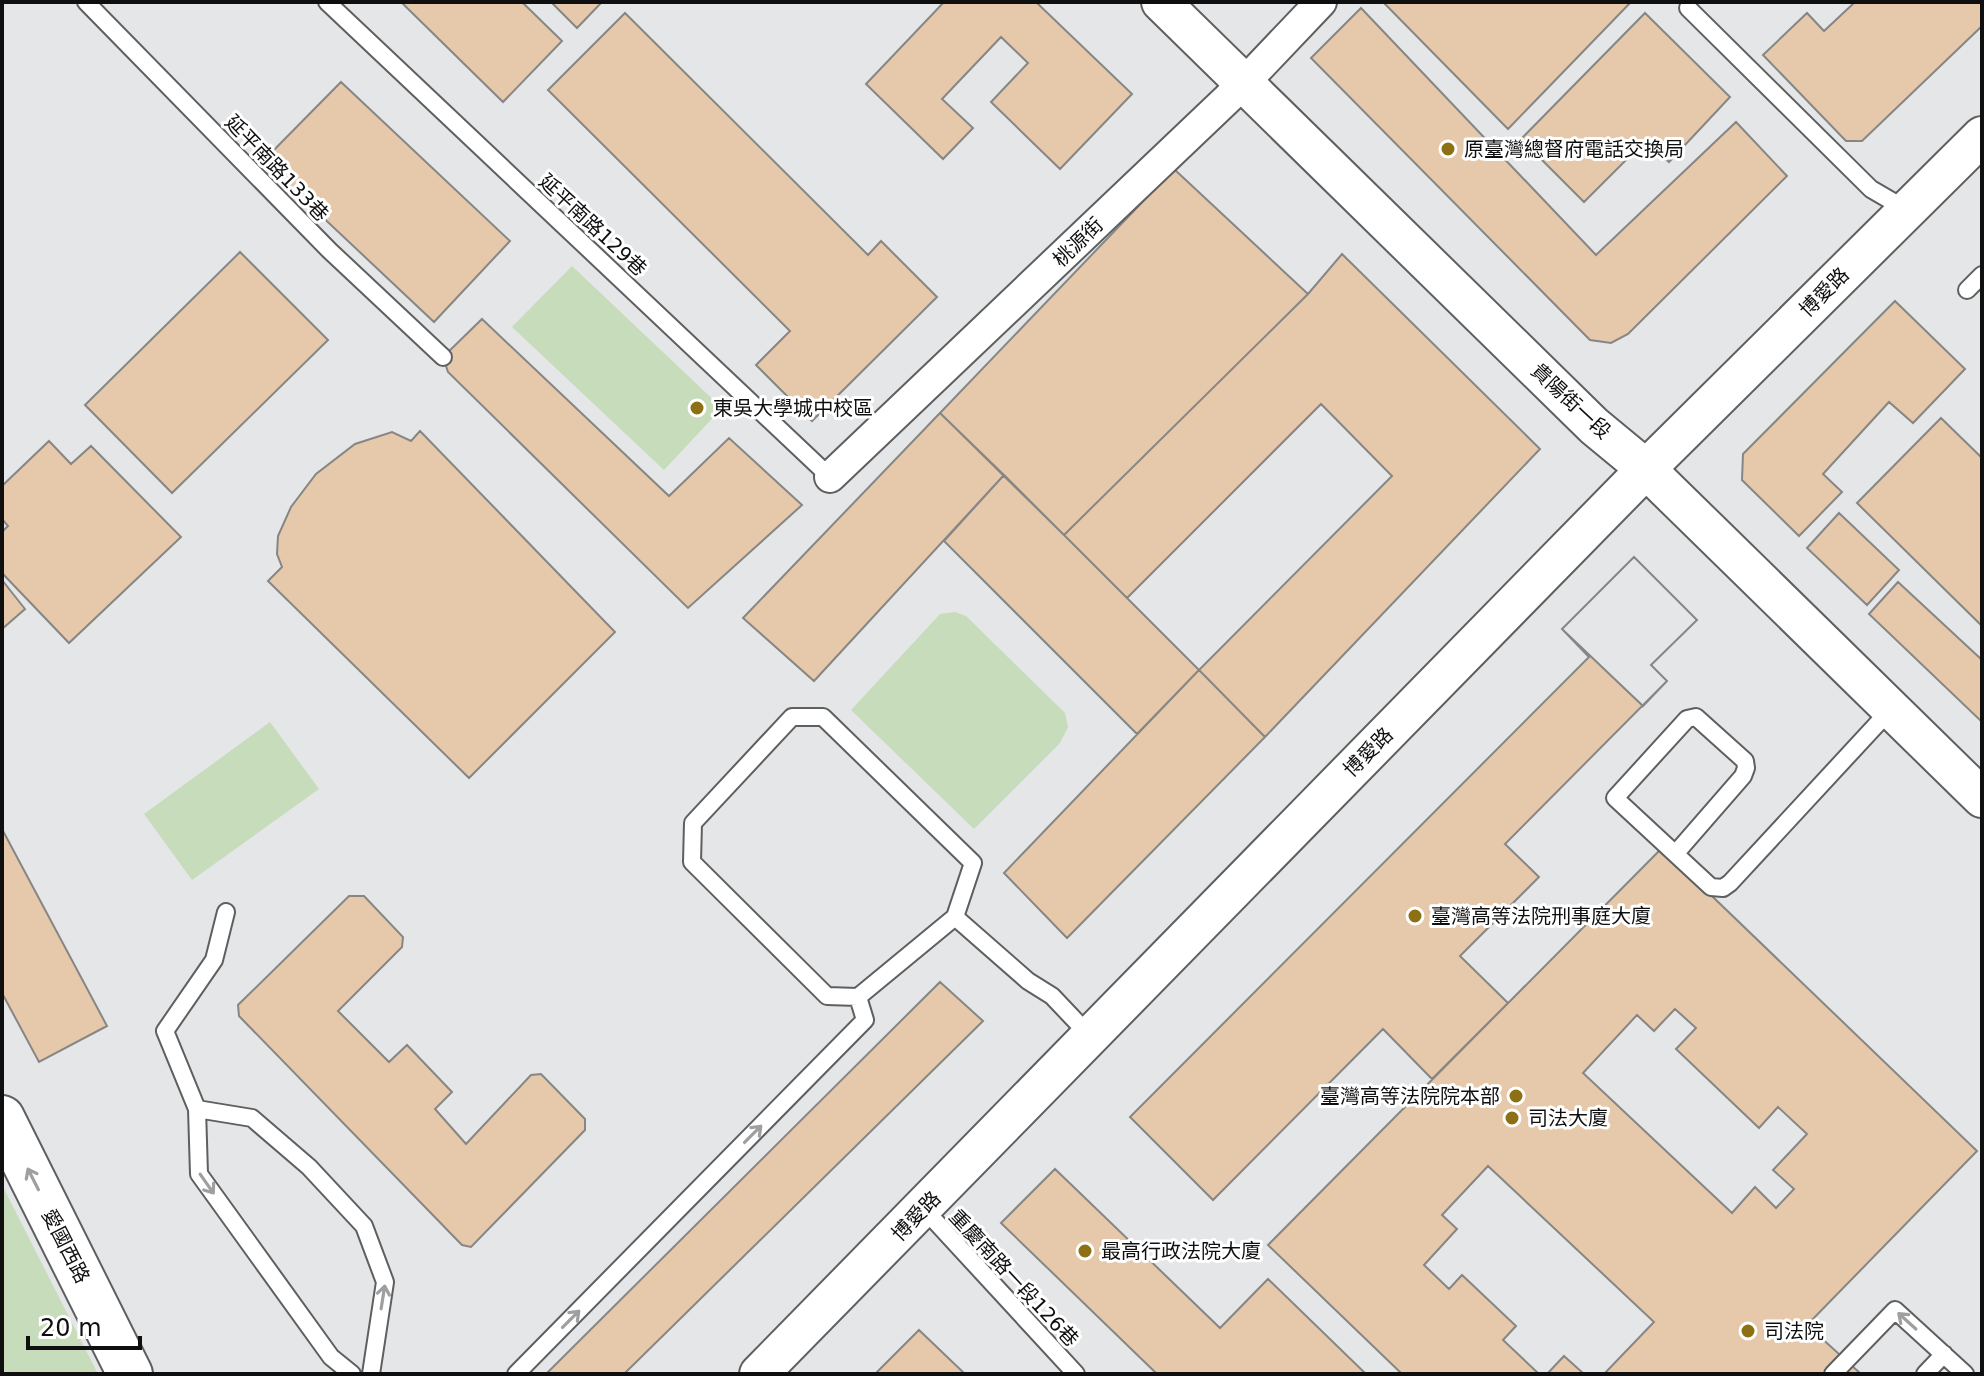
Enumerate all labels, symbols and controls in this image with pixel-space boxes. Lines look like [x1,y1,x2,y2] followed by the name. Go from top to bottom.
[220,110,334,226] street label: 延平南路133巷
[1464,137,1684,161] place label: 原臺灣總督府電話交換局
[1439,140,1457,158] marker: 原臺灣總督府電話交換局
[534,169,652,281] street label: 延平南路129巷
[1048,213,1108,271] street label: 桃源街
[1794,262,1854,322] street label: 博愛路
[1526,358,1616,444] street label: 貴陽街一段
[713,396,873,420] place label: 東吳大學城中校區
[688,399,706,417] marker: 東吳大學城中校區
[1338,722,1398,782] street label: 博愛路
[1431,904,1651,928] place label: 臺灣高等法院刑事庭大廈
[1406,907,1424,925] marker: 臺灣高等法院刑事庭大廈
[1320,1084,1500,1108] place label: 臺灣高等法院院本部
[1507,1087,1525,1105] marker: 臺灣高等法院院本部
[1528,1106,1608,1130] place label: 司法大廈
[1503,1109,1521,1127] marker: 司法大廈
[744,1124,763,1144] one-way arrow
[24,1168,40,1192] one-way arrow
[198,1173,215,1195] one-way arrow
[887,1186,945,1246] street label: 博愛路
[37,1205,95,1287] street label: 愛國西路
[944,1205,1084,1351] street label: 重慶南路一段126巷
[1101,1239,1261,1263] place label: 最高行政法院大廈
[1076,1242,1094,1260] marker: 最高行政法院大廈
[376,1285,391,1310] one-way arrow
[28,1300,140,1350] scale bar
[560,1309,580,1329] one-way arrow
[1897,1312,1917,1331] one-way arrow
[40,1314,102,1342] text: 20 m
[1764,1319,1824,1343] place label: 司法院
[1739,1322,1757,1340] marker: 司法院

